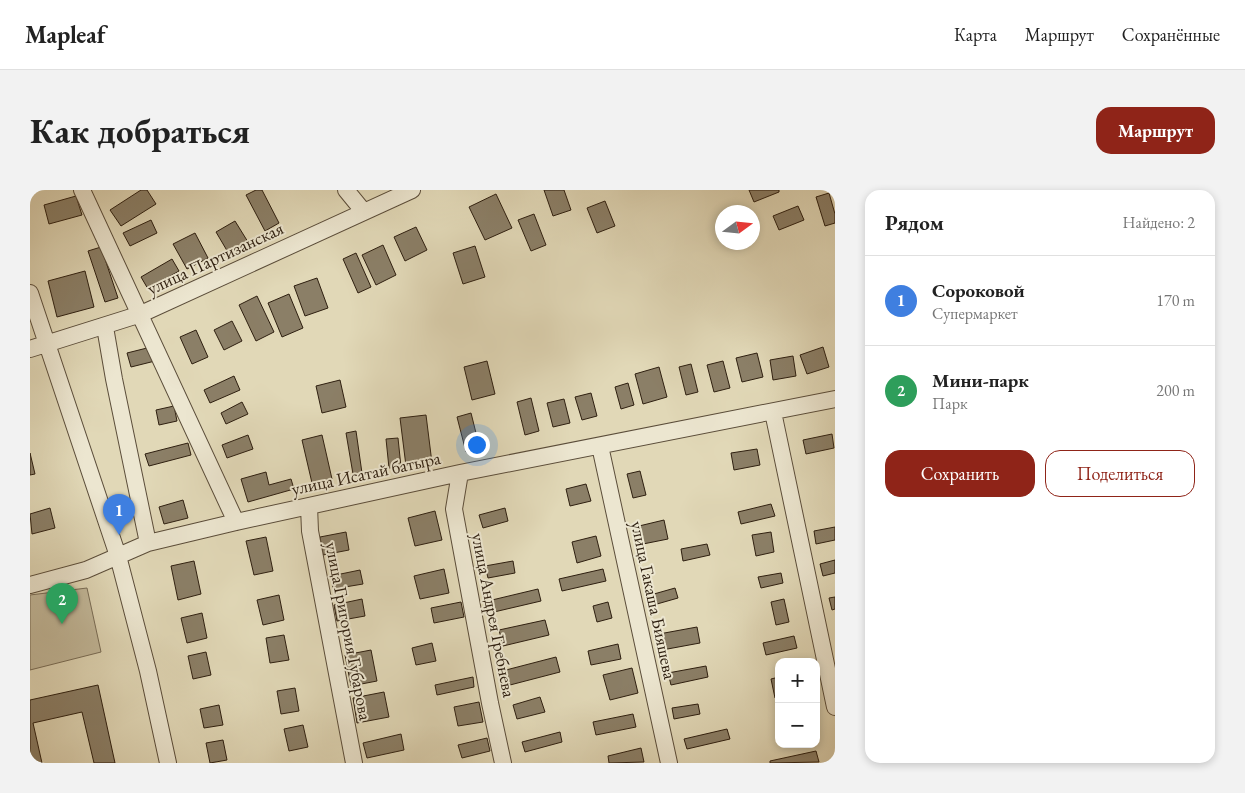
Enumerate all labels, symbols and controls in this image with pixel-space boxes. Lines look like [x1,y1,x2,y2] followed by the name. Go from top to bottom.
[25,19,106,50] text: Mapleaf
[954,23,997,46] text: Карта
[1025,23,1094,46] text: Маршрут
[1122,23,1220,46] text: Сохранённые
[1096,107,1215,154] button: Маршрут
[30,108,250,153] text: Как добраться
[715,205,760,250] north arrow
[885,209,944,236] text: Рядом
[1123,212,1195,233] text: Найдено: 2
[143,216,287,300] street label: улица Партизанская
[932,278,1025,303] text: Сороковой
[897,290,905,311] text: 1
[1156,290,1195,311] text: 170 m
[932,303,1018,324] text: Супермаркет
[932,368,1029,393] text: Мини-парк
[897,380,905,401] text: 2
[1156,380,1195,401] text: 200 m
[932,393,968,414] text: Парк
[464,432,490,458] your location
[289,446,443,500] street label: улица Исатай батыра
[885,450,1035,497] button: Сохранить
[1045,450,1195,497] button: Поделиться
[103,494,135,535] pin: 1
[626,519,682,682] street label: улица Гакаша Бияшева
[467,531,521,700] street label: улица Андрея Гребнева
[320,540,378,723] street label: улица Григория Губарова
[46,583,78,624] pin: 2
[775,658,820,748] map controls
[775,658,820,703] button: +
[775,703,820,748] button: −

